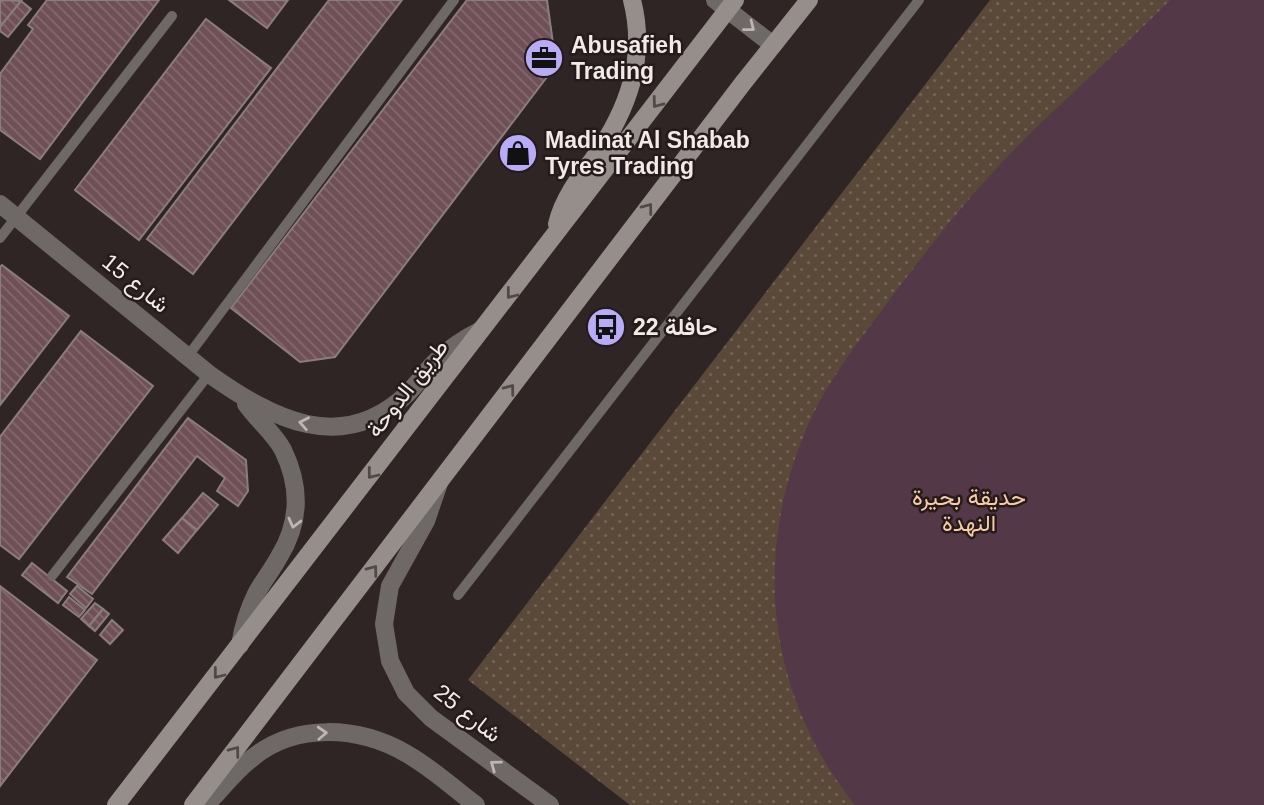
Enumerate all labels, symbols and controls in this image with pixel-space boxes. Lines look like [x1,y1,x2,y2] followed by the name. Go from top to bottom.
[743,19,755,32] one-way arrow
[571,32,682,84] place label: Abusafieh Trading
[523,37,565,79] office icon: Abusafieh Trading
[652,95,665,107] one-way arrow
[545,127,750,179] place label: Madinat Al Shabab Tyres Trading
[497,132,539,174] shop icon: Madinat Al Shabab Tyres Trading
[640,203,653,215] one-way arrow
[96,248,175,320] street label: شارع 15
[506,286,519,298] one-way arrow
[585,306,627,348] bus stop icon: حافلة 22
[633,314,717,340] place label: حافلة 22
[361,334,455,443] street label: طريق الدوحة
[502,384,515,397] one-way arrow
[298,416,310,431] one-way arrow
[368,466,381,479] one-way arrow
[912,484,1026,538] park label: حديقة بحيرة النهدة
[287,517,302,529] one-way arrow
[364,565,377,578] one-way arrow
[214,666,227,678] one-way arrow
[427,679,507,750] street label: شارع 25
[317,726,328,741] one-way arrow
[226,746,239,758] one-way arrow
[490,761,503,773] one-way arrow

